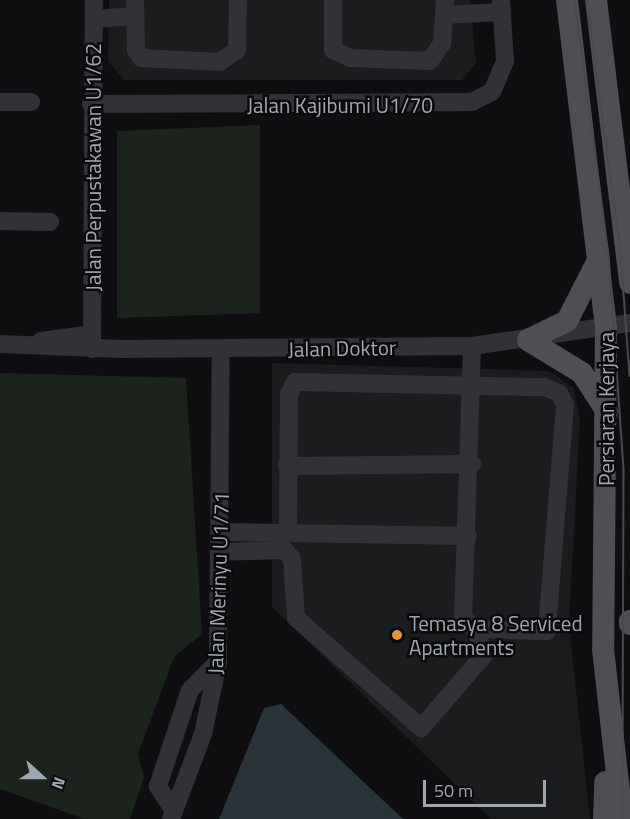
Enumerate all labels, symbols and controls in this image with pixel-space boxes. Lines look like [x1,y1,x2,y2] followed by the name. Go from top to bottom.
[80,43,106,291] street label: Jalan Perpustakawan U1/62
[247,92,433,118] street label: Jalan Kajibumi U1/70
[593,332,619,486] street label: Persiaran Kerjaya
[288,334,396,362] street label: Jalan Doktor
[202,491,234,675] street label: Jalan Merinyu U1/71
[409,610,583,660] place label: Temasya 8 Serviced Apartments
[390,628,404,642] marker: Temasya 8 Serviced Apartments
[12,747,72,807] north arrow
[426,768,549,806] scale bar
[46,774,72,793] text: N
[434,777,473,804] text: 50 m

